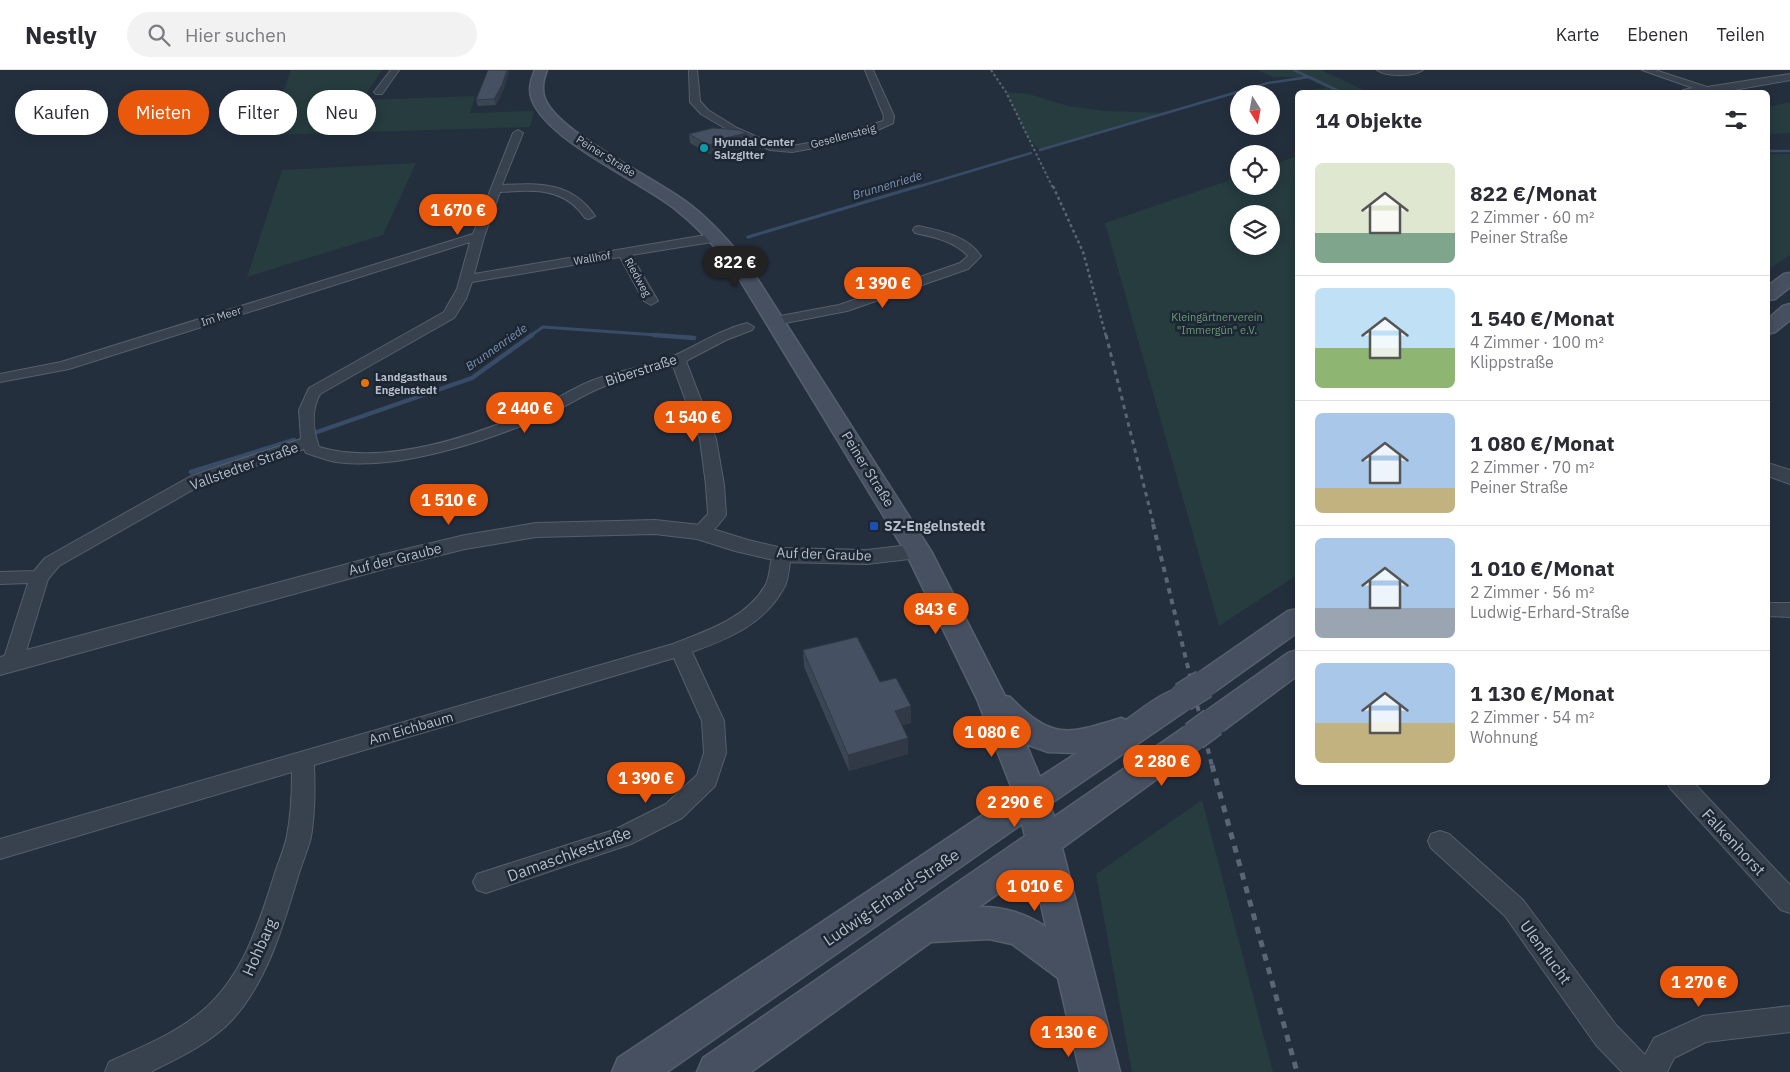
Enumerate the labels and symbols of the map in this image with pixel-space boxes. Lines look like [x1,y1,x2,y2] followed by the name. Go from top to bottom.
[1230,85,1280,135] north arrow
[809,121,877,151] street label: Gesellensteig
[574,132,638,180] street label: Peiner Straße
[714,135,795,162] place label: Hyundai Center Salzgitter
[698,142,710,154] marker: Hyundai Center Salzgitter
[850,167,924,203] water label: Brunnenriede
[412,194,504,236] pin: 1 670 €
[700,246,770,288] pin: 822 €
[572,248,612,268] street label: Wallhof
[622,255,655,299] street label: Riedweg
[837,266,929,309] pin: 1 390 €
[199,303,243,329] street label: Im Meer
[1171,310,1263,337] park label: Kleingärtnerverein "Immergün" e.V.
[462,320,530,374] water label: Brunnenriede
[603,350,679,390] street label: Biberstraße
[375,370,448,397] place label: Landgasthaus Engelnstedt
[359,377,371,389] marker: Landgasthaus Engelnstedt
[479,392,571,434] pin: 2 440 €
[647,400,739,443] pin: 1 540 €
[838,428,899,510] street label: Peiner Straße
[187,438,301,494] street label: Vallstedter Straße
[403,484,495,526] pin: 1 510 €
[884,517,985,535] place label: SZ-Engelnstedt
[868,520,880,532] marker: SZ-Engelnstedt
[347,539,444,579] street label: Auf der Graube
[776,543,872,565] street label: Auf der Graube
[901,592,971,635] pin: 843 €
[367,707,455,749] street label: Am Eichbaum
[946,716,1038,758] pin: 1 080 €
[1116,744,1208,787] pin: 2 280 €
[600,762,692,804] pin: 1 390 €
[969,786,1061,828] pin: 2 290 €
[1698,804,1770,880] street label: Falkenhorst
[504,822,634,886] street label: Damaschkestraße
[819,844,963,950] street label: Ludwig-Erhard-Straße
[989,870,1081,912] pin: 1 010 €
[237,915,281,979] street label: Hohbarg
[1516,916,1576,988] street label: Ulenflucht
[1653,966,1745,1008] pin: 1 270 €
[1023,1016,1115,1058] pin: 1 130 €

